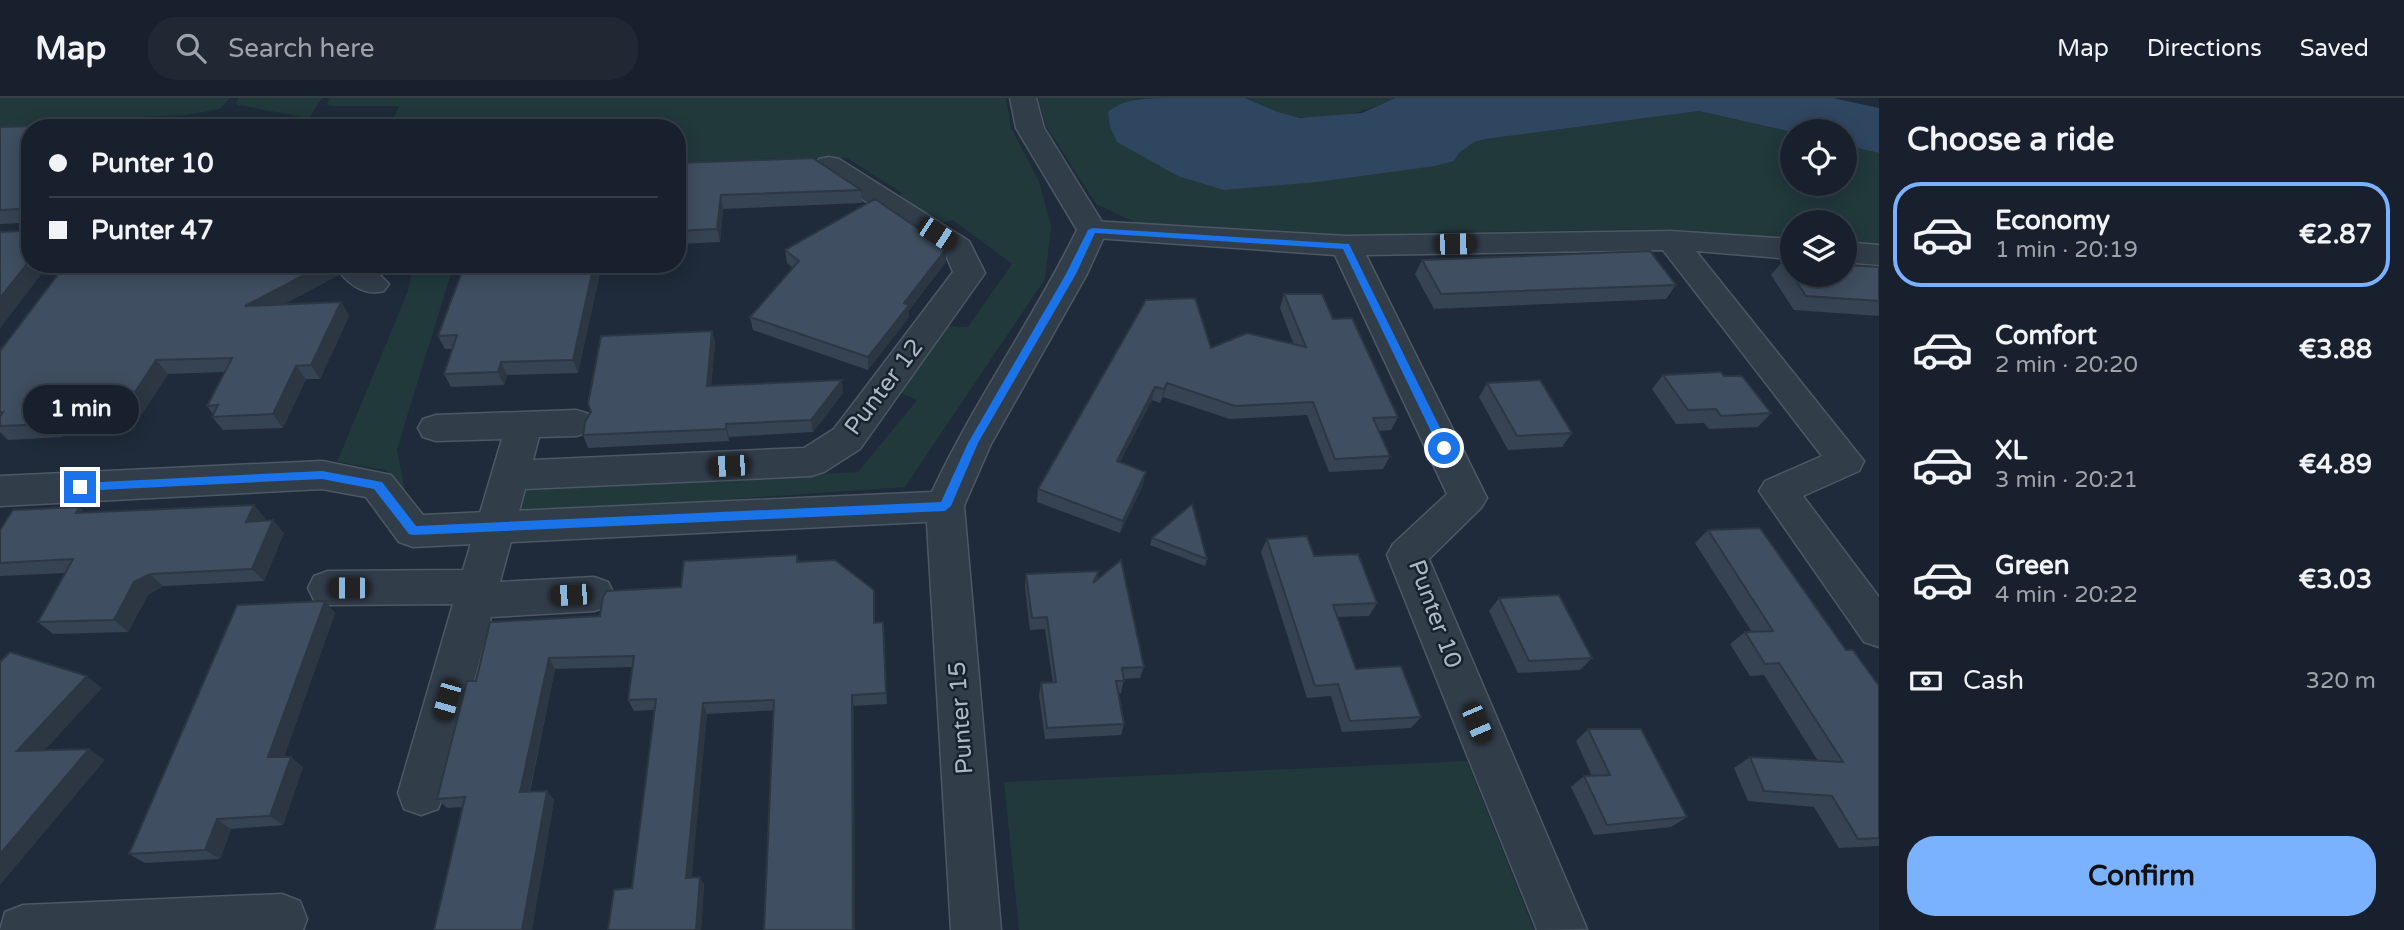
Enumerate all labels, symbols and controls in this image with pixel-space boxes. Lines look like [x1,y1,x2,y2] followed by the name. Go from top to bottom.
[148,17,638,80] search box
[35,29,106,68] text: Map
[172,29,210,67] icon: search
[228,33,374,64] text: Search here
[2057,34,2109,63] text: Map
[2147,34,2262,63] text: Directions
[2300,34,2369,63] text: Saved
[1780,119,1857,287] map controls
[1780,119,1857,196] button: locate
[1907,121,2114,159] text: Choose a ride
[91,148,214,179] text: Punter 10
[1911,203,1974,266] icon: car
[1995,205,2110,236] text: Economy
[1780,210,1857,287] button: layers
[914,214,961,254] car
[91,215,214,246] text: Punter 47
[2299,219,2372,250] text: €2.87
[1434,233,1477,255] car
[1995,236,2138,264] text: 1 min · 20:19
[1911,318,1974,381] icon: car
[1995,320,2097,351] text: Comfort
[838,333,930,441] street label: Punter 12
[2299,334,2372,365] text: €3.88
[1995,351,2138,379] text: 2 min · 20:20
[22,386,138,434] callout: 1 min
[50,395,112,423] text: 1 min
[1428,432,1460,464] route start
[1911,433,1974,496] icon: car
[1995,435,2027,466] text: XL
[2299,449,2372,480] text: €4.89
[708,454,751,478] car
[1995,466,2138,494] text: 3 min · 20:21
[64,471,96,503] route end
[1911,548,1974,611] icon: car
[1995,550,2070,581] text: Green
[1402,556,1468,672] street label: Punter 10
[2299,564,2372,595] text: €3.03
[329,578,371,599] car
[1995,581,2138,609] text: 4 min · 20:22
[550,583,593,607] car
[943,661,979,775] street label: Punter 15
[1907,662,1945,700] icon: cash
[1963,665,2024,696] text: Cash
[2306,667,2376,695] text: 320 m
[432,677,463,723] car
[1460,700,1495,746] car
[1907,836,2376,916] button: Confirm

